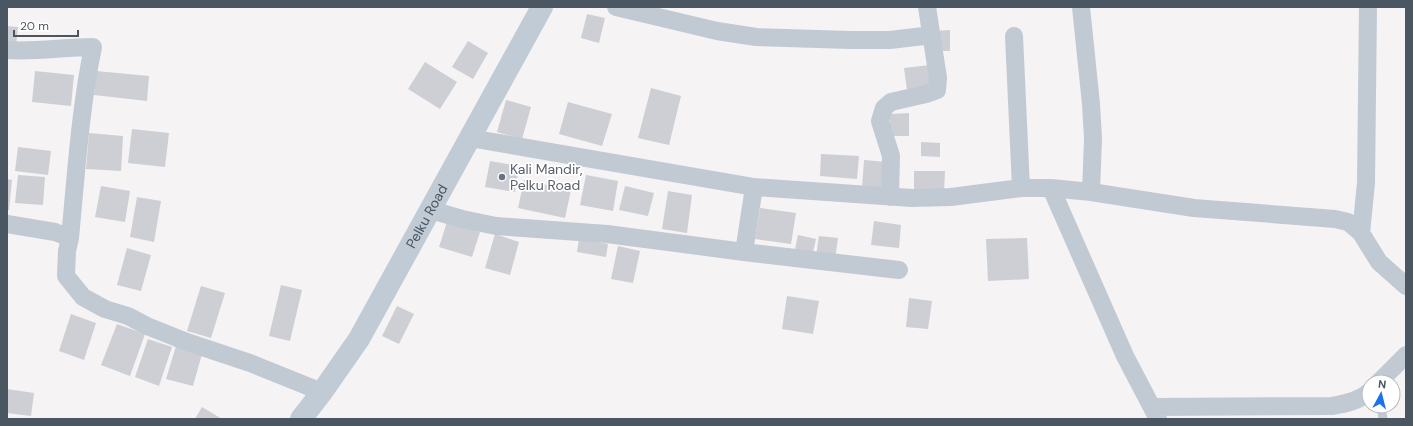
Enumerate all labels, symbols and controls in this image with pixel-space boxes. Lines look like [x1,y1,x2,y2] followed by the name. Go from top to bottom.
[14,12,78,38] scale bar
[20,18,49,34] text: 20 m
[510,160,583,194] place label: Kali Mandir, Pelku Road
[497,172,507,182] marker: Kali Mandir, Pelku Road
[402,181,451,251] street label: Pelku Road
[1361,374,1401,414] north arrow
[1377,377,1387,392] text: N

